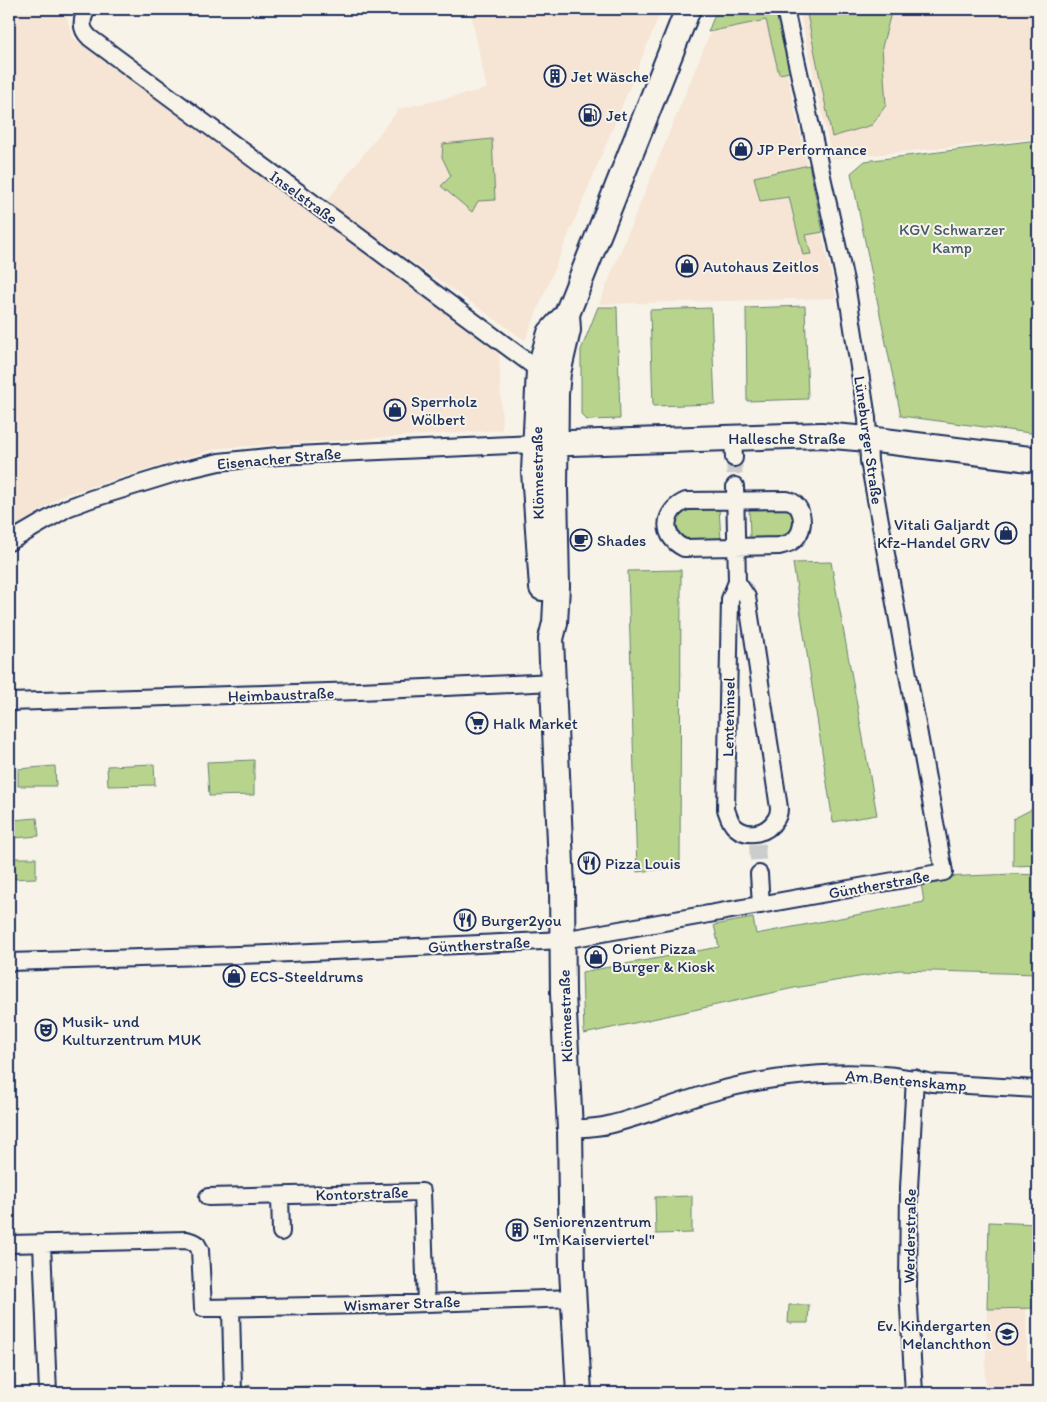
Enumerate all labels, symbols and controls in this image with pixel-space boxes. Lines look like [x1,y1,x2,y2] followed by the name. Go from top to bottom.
[543,64,567,88] building icon: Jet Wäsche
[571,67,649,86] place label: Jet Wäsche
[578,103,602,127] fuel station icon: Jet
[606,106,628,125] place label: Jet
[729,137,753,161] shop icon: JP Performance
[757,140,867,159] place label: JP Performance
[266,166,342,229] street label: Inselstraße
[899,220,1006,257] park label: KGV Schwarzer Kamp
[675,254,699,278] shop icon: Autohaus Zeitlos
[703,257,819,276] place label: Autohaus Zeitlos
[850,375,887,506] street label: Lüneburger Straße
[411,392,478,429] place label: Sperrholz Wölbert
[383,398,407,422] shop icon: Sperrholz Wölbert
[527,426,548,520] street label: Klönnestraße
[728,429,846,448] street label: Hallesche Straße
[216,444,342,473] street label: Eisenacher Straße
[877,515,991,552] place label: Vitali Galjardt Kfz-Handel GRV
[994,521,1018,545] shop icon: Vitali Galjardt Kfz-Handel GRV
[569,528,593,552] cafe icon: Shades
[597,531,646,550] place label: Shades
[718,676,739,757] street label: Lenteninsel
[228,683,335,706] street label: Heimbaustraße
[465,711,489,735] supermarket icon: Halk Market
[493,714,578,733] place label: Halk Market
[577,851,601,875] restaurant icon: Pizza Louis
[605,854,681,873] place label: Pizza Louis
[827,866,931,903] street label: Güntherstraße
[453,908,477,932] restaurant icon: Burger2you
[481,911,562,930] place label: Burger2you
[427,932,531,957] street label: Güntherstraße
[612,939,715,976] place label: Orient Pizza Burger & Kiosk
[584,945,608,969] shop icon: Orient Pizza Burger & Kiosk
[222,964,246,988] shop icon: ECS-Steeldrums
[250,967,363,986] place label: ECS-Steeldrums
[554,969,577,1063] street label: Klönnestraße
[62,1012,201,1049] place label: Musik- und Kulturzentrum MUK
[34,1018,58,1042] theatre icon: Musik- und Kulturzentrum MUK
[845,1066,967,1095] street label: Am Bentenskamp
[315,1182,409,1205] street label: Kontorstraße
[899,1188,920,1284] street label: Werderstraße
[533,1212,655,1249] place label: Seniorenzentrum "Im Kaiserviertel"
[505,1218,529,1242] building icon: Seniorenzentrum "Im Kaiserviertel"
[343,1292,461,1315] street label: Wismarer Straße
[877,1316,991,1353] place label: Ev. Kindergarten Melanchthon
[995,1322,1019,1346] school or university icon: Ev. Kindergarten Melanchthon

